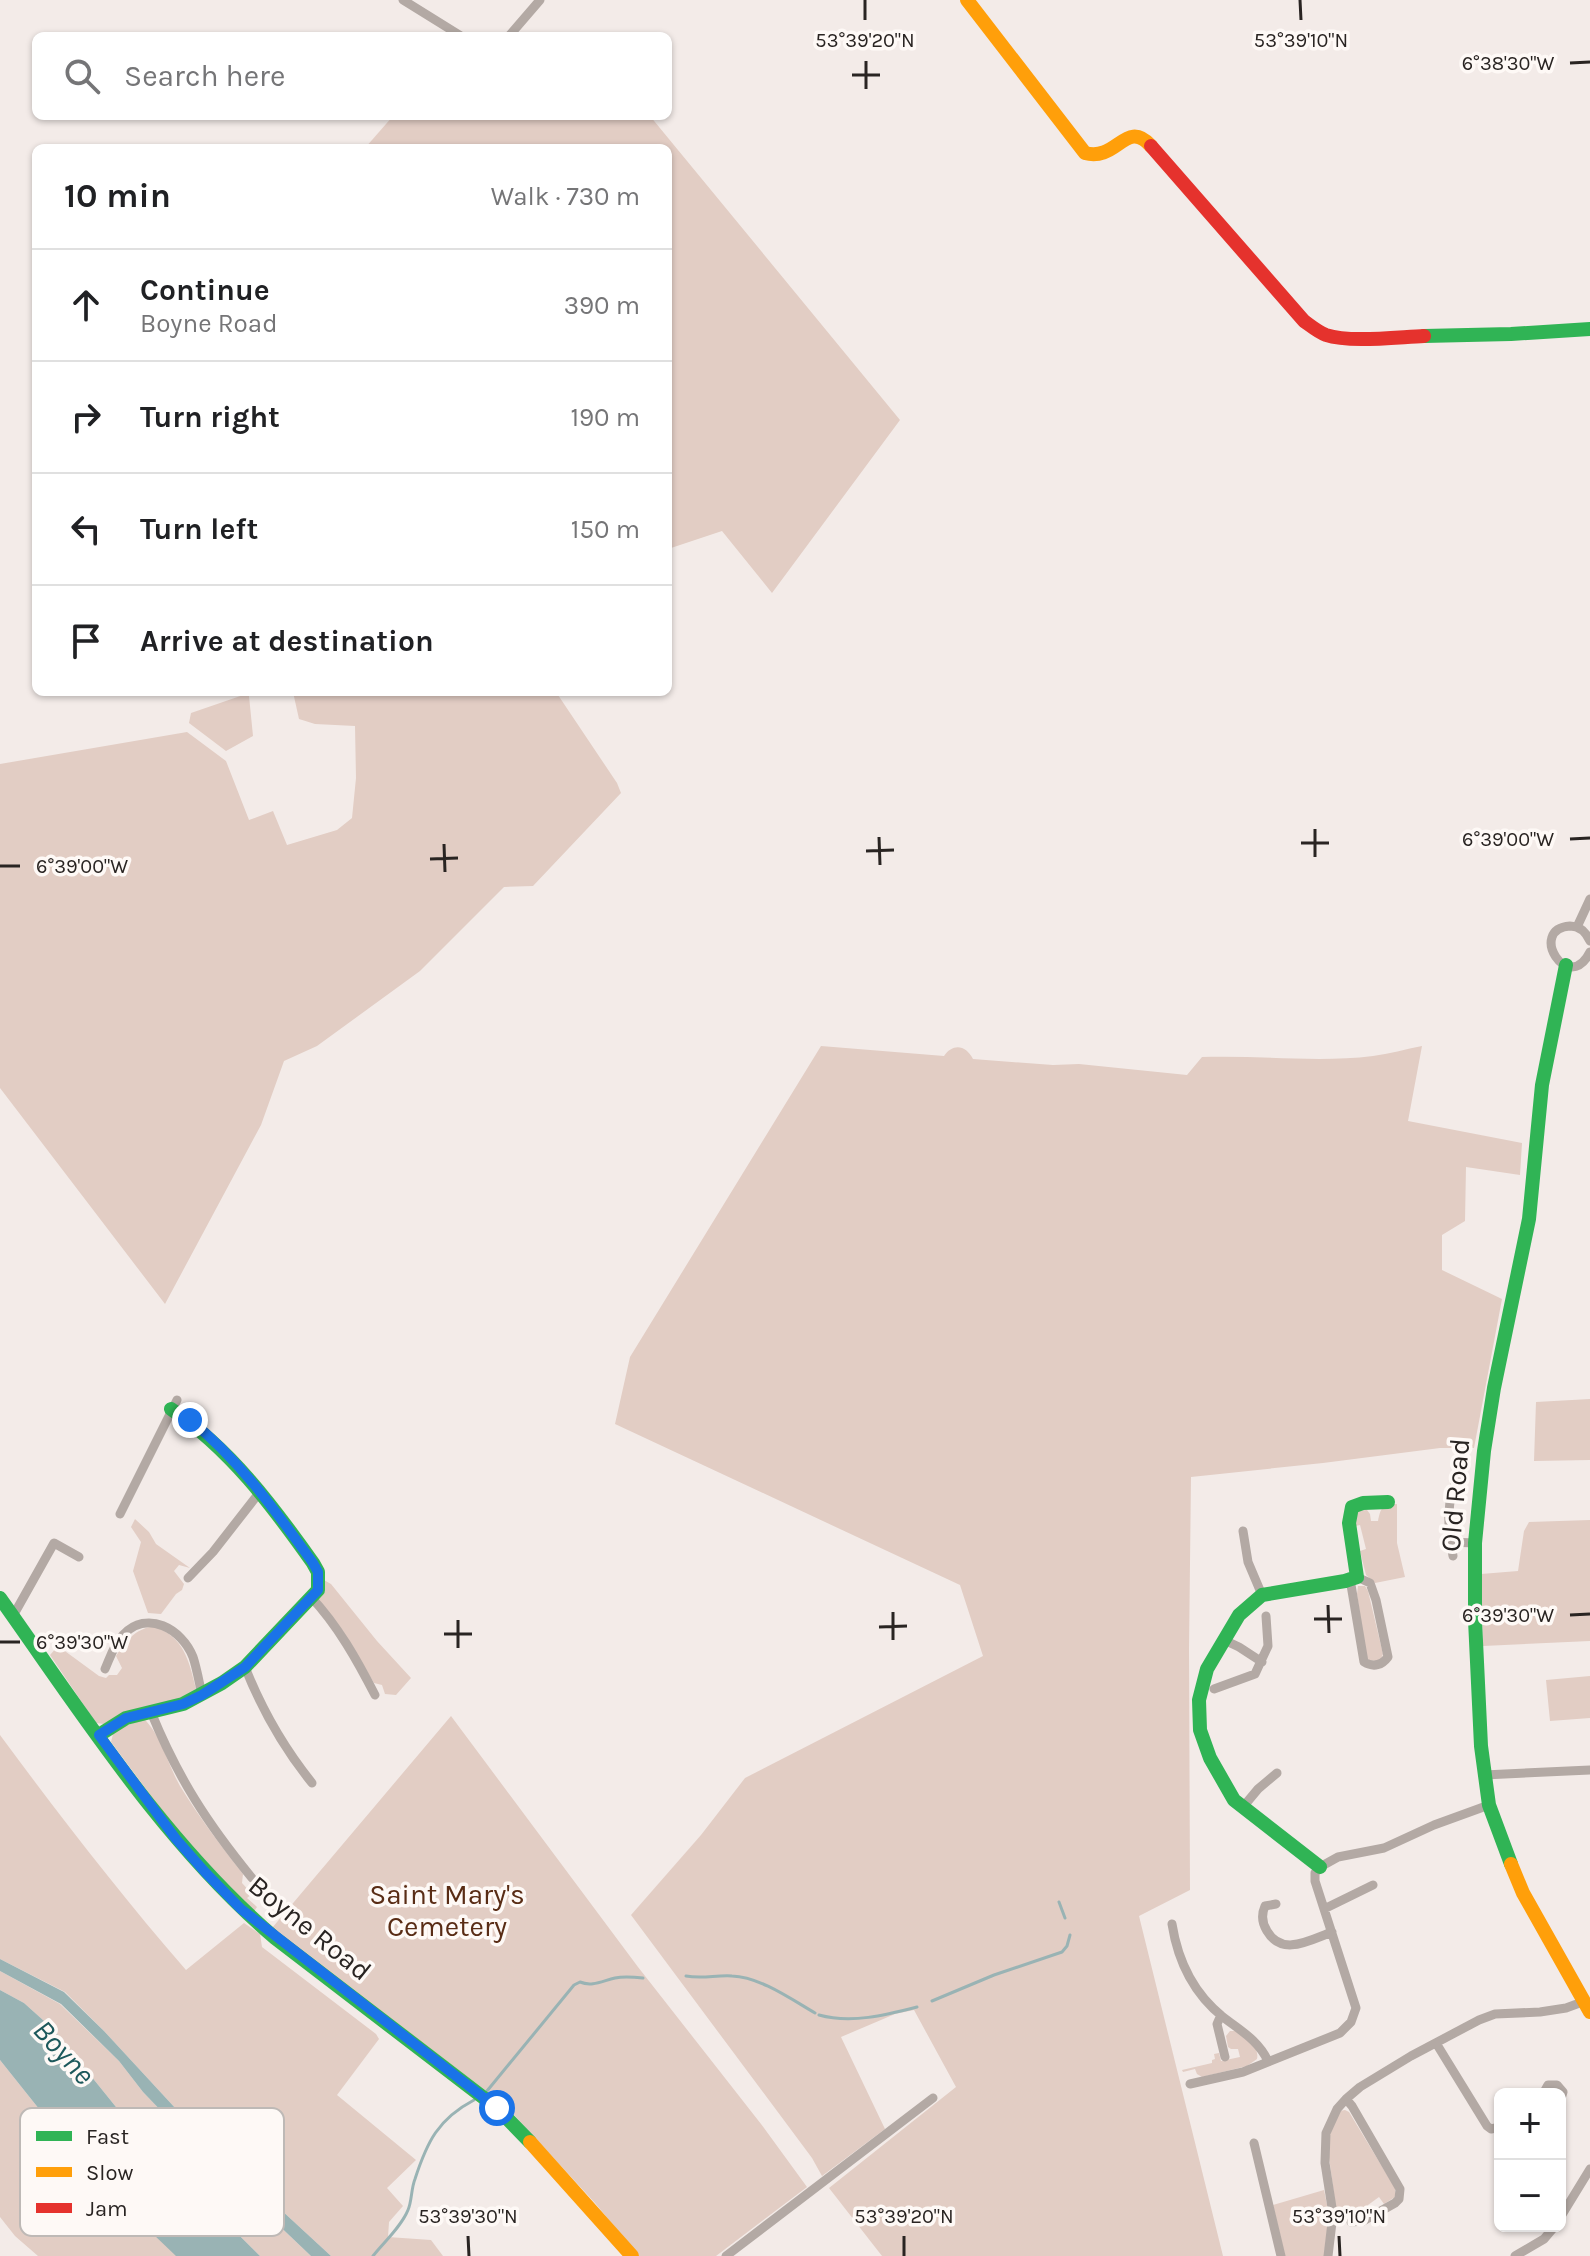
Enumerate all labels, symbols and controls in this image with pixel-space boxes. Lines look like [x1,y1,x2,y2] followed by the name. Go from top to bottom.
[815,29,915,52] text: 53°39'20"N
[1254,29,1348,52] text: 53°39'10"N
[32,32,672,120] search box
[1462,52,1554,75] text: 6°38'30"W
[60,54,104,98] icon: search
[124,58,285,94] text: Search here
[64,176,171,216] text: 10 min
[491,181,640,212] text: Walk · 730 m
[140,272,270,308] text: Continue
[64,283,108,327] icon: ahead
[564,290,640,321] text: 390 m
[140,308,278,339] text: Boyne Road
[64,395,108,439] icon: right
[140,399,280,435] text: Turn right
[570,402,640,433] text: 190 m
[64,507,108,551] icon: left
[140,511,258,547] text: Turn left
[571,514,640,545] text: 150 m
[64,619,108,663] icon: arrive
[140,623,434,659] text: Arrive at destination
[1462,828,1554,851] text: 6°39'00"W
[36,855,128,878] text: 6°39'00"W
[172,1402,208,1438] route end
[1434,1437,1476,1553] street label: Old Road
[1462,1604,1554,1627] text: 6°39'30"W
[36,1631,128,1654] text: 6°39'30"W
[242,1869,378,1987] street label: Boyne Road
[369,1878,525,1943] park label: Saint Mary's Cemetery
[26,2012,102,2092] water label: Boyne
[1494,2088,1566,2232] map controls
[1494,2088,1566,2160] button: +
[479,2090,515,2126] route start
[20,2108,284,2236] legend
[86,2124,129,2150] text: Fast
[86,2160,133,2186] text: Slow
[1494,2160,1566,2232] button: −
[86,2196,128,2222] text: Jam
[418,2205,518,2228] text: 53°39'30"N
[854,2205,954,2228] text: 53°39'20"N
[1292,2205,1386,2228] text: 53°39'10"N

